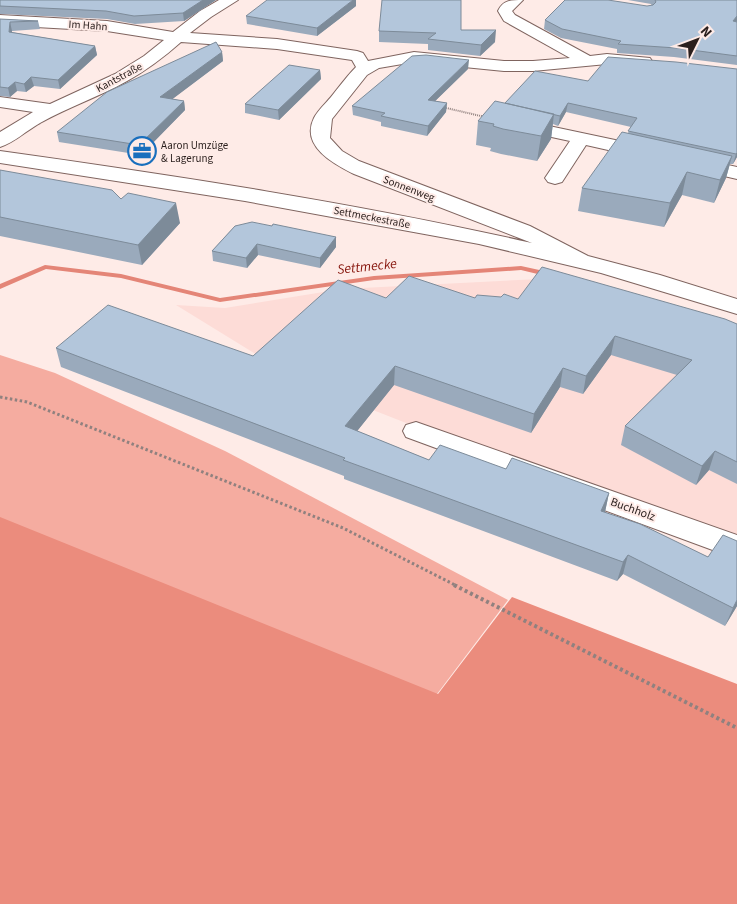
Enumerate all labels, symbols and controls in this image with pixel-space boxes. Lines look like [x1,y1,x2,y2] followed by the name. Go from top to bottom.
[672,15,722,65] north arrow
[68,17,108,34] street label: Im Hahn
[695,22,716,42] text: N
[93,59,146,96] street label: Kantstraße
[127,136,157,166] office icon: Aaron Umzüge & Lagerung
[161,138,229,166] place label: Aaron Umzüge & Lagerung
[381,172,437,205] street label: Sonnenweg
[332,203,412,232] street label: Settmeckestraße
[336,254,398,280] water label: Settmecke
[608,493,658,525] street label: Buchholz

